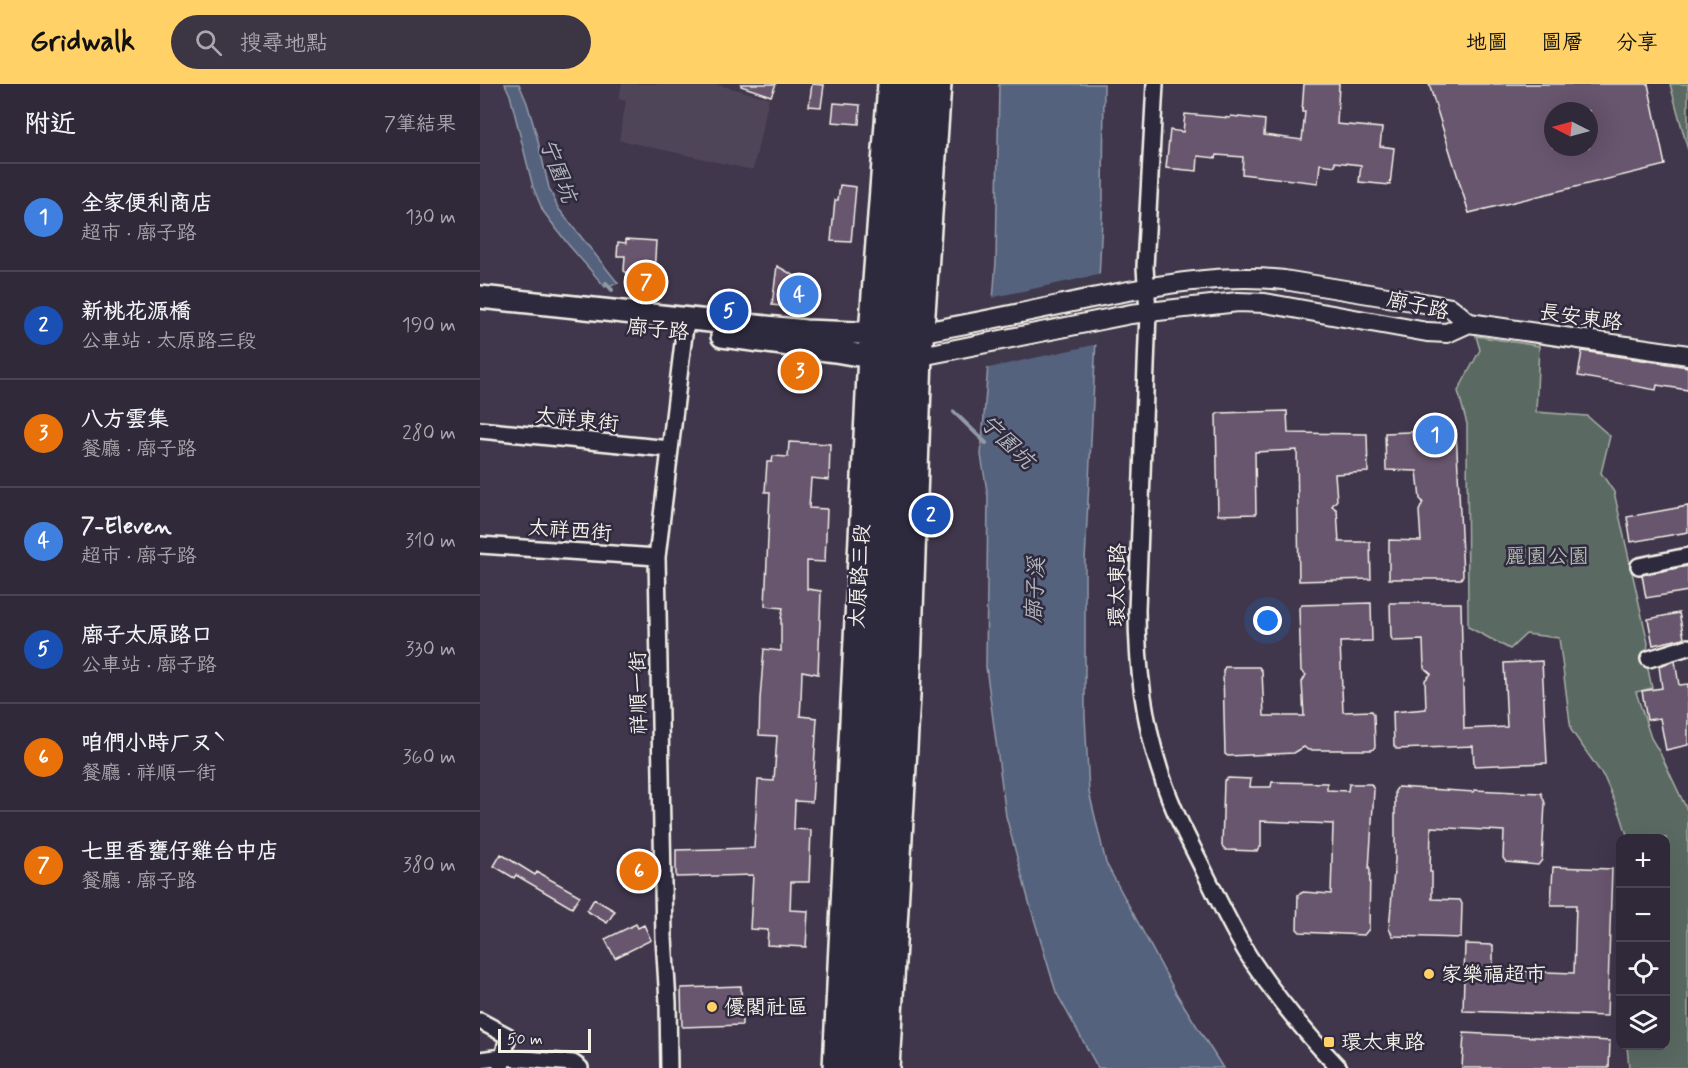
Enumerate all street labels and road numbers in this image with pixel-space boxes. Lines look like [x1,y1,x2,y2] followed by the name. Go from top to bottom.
[1384,285,1452,327] street label: 廍子路
[1537,298,1624,338] street label: 長安東路
[625,313,691,347] street label: 廍子路
[534,402,620,438] street label: 太祥東街
[527,514,613,548] street label: 太祥西街
[843,523,877,629] street label: 太原路三段
[1103,543,1133,627] street label: 環太東路
[624,651,654,735] street label: 祥順一街

